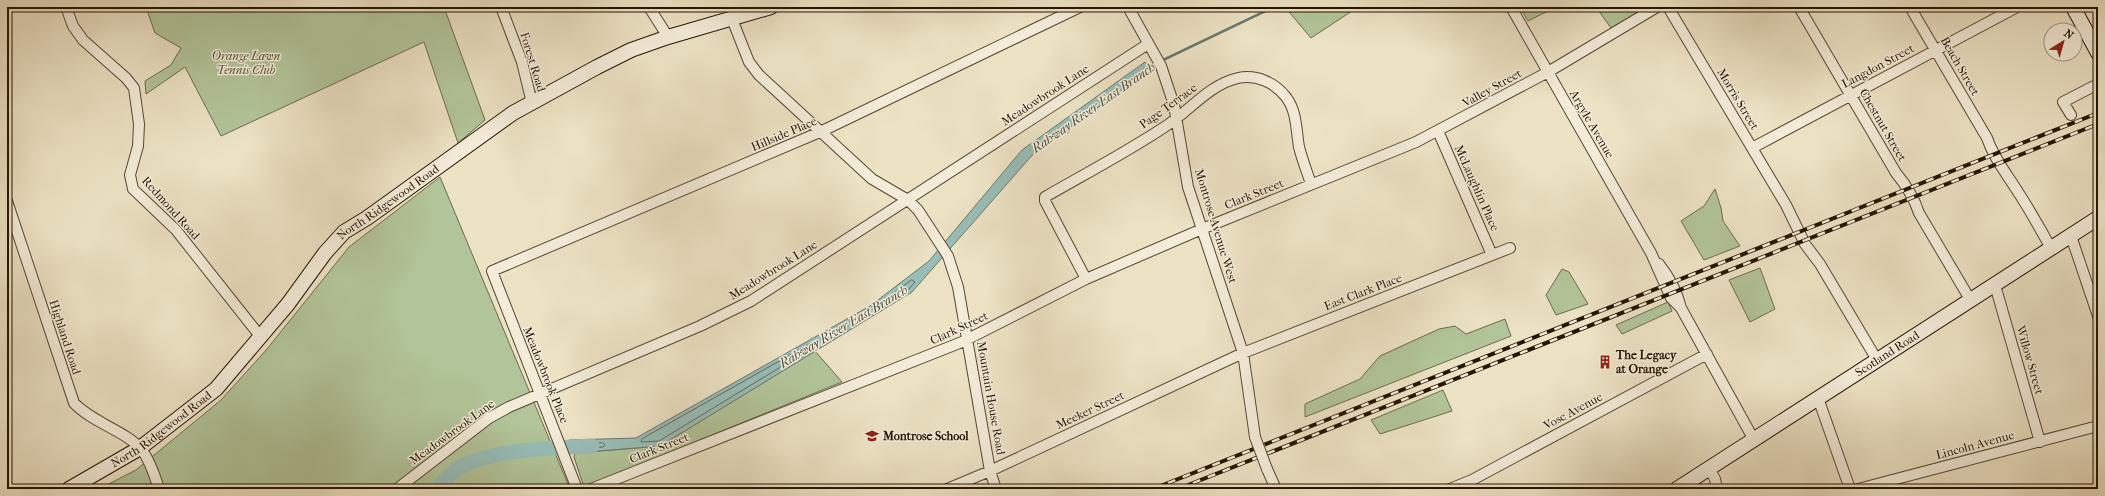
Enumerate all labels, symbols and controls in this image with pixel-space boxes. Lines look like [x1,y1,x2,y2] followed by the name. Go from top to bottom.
[2043,22,2083,62] north arrow
[2061,27,2076,43] text: N
[517,31,549,94] street label: Forest Road
[1938,34,1983,98] street label: Beach Street
[1839,41,1917,91] street label: Langdon Street
[212,49,280,77] park label: Orange Lawn Tennis Club
[1028,59,1158,156] water label: Rahway River East Branch
[999,61,1091,128] street label: Meadowbrook Lane
[1459,66,1525,110] street label: Valley Street
[1714,66,1762,133] street label: Morris Street
[1137,80,1200,132] street label: Page Terrace
[1857,86,1910,164] street label: Chestnut Street
[1566,87,1617,161] street label: Argyle Avenue
[749,114,819,154] street label: Hillside Place
[1452,143,1502,233] street label: McLaughlin Place
[334,161,442,242] street label: North Ridgewood Road
[1192,167,1240,286] street label: Montrose Avenue West
[139,174,203,243] street label: Redmond Road
[1222,176,1286,212] street label: Clark Street
[726,237,820,303] street label: Meadowbrook Lane
[1322,271,1404,313] street label: East Clark Place
[775,282,910,371] water label: Rahway River East Branch
[46,298,84,377] street label: Highland Road
[928,308,991,348] street label: Clark Street
[2013,323,2047,397] street label: Willow Street
[520,325,572,425] street label: Meadowbrook Place
[1853,328,1922,379] street label: Scotland Road
[974,340,1008,456] street label: Mountain House Road
[1615,348,1677,377] place label: The Legacy at Orange
[1597,354,1613,370] building icon: The Legacy at Orange
[108,388,215,470] street label: North Ridgewood Road
[1054,388,1127,432] street label: Meeker Street
[1540,390,1605,433] street label: Vose Avenue
[407,397,497,467] street label: Meadowbrook Lane
[864,428,880,444] school or university icon: Montrose School
[1934,428,2016,462] street label: Lincoln Avenue
[882,429,969,443] place label: Montrose School
[627,430,691,466] street label: Clark Street

